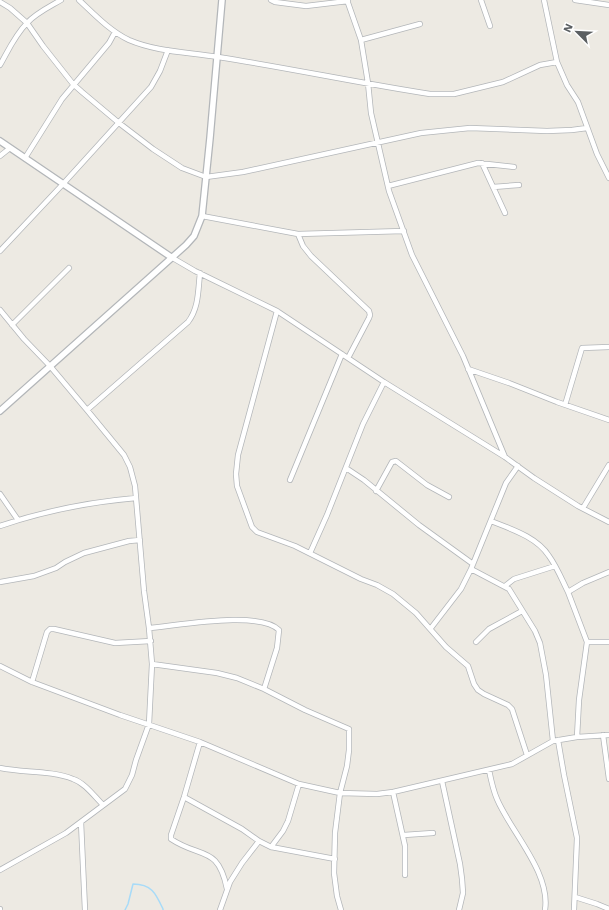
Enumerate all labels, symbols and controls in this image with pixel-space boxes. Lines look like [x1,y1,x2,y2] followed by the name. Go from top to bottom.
[557,12,597,52] north arrow
[561,22,576,35] text: N

